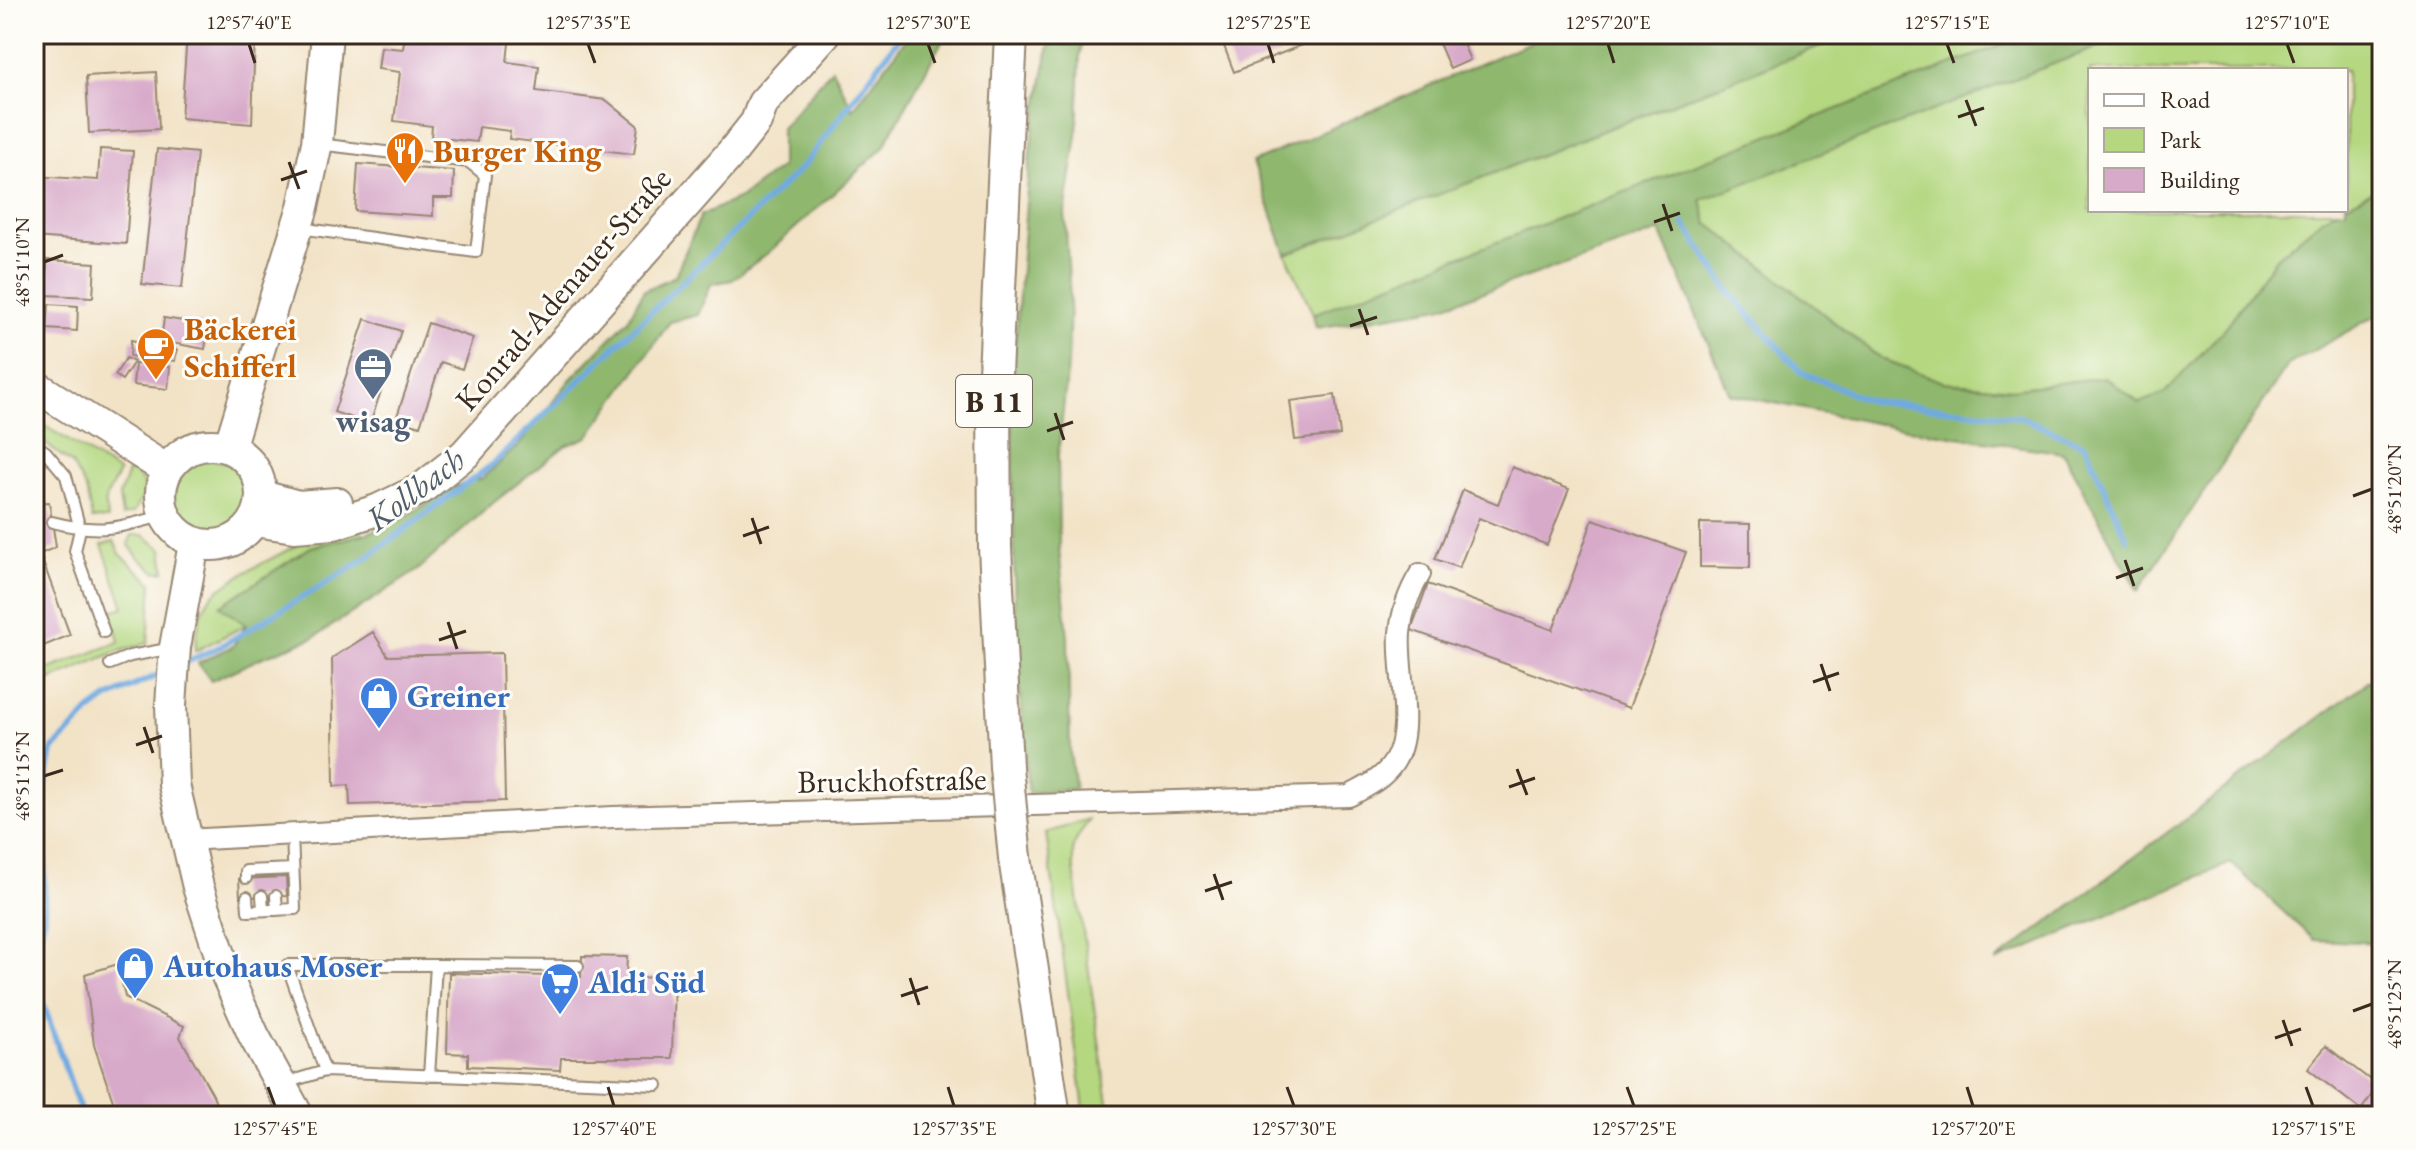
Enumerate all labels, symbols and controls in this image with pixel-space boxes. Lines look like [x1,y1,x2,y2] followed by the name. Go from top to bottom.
[206,9,292,35] text: 12°57'40"E
[545,9,631,35] text: 12°57'35"E
[885,9,971,35] text: 12°57'30"E
[1225,9,1311,35] text: 12°57'25"E
[1565,9,1651,35] text: 12°57'20"E
[1904,9,1990,35] text: 12°57'15"E
[2244,9,2330,35] text: 12°57'10"E
[2088,68,2348,212] legend
[2160,84,2211,115] text: Road
[2160,124,2202,155] text: Park
[384,130,426,185] restaurant icon: Burger King
[433,130,603,172] place label: Burger King
[446,159,680,419] street label: Konrad-Adenauer-Straße
[2160,164,2240,195] text: Building
[9,217,35,307] text: 48°51'10"N
[184,308,297,387] place label: Bäckerei Schifferl
[135,326,177,381] cafe icon: Bäckerei Schifferl
[352,346,394,401] office icon: wisag
[956,375,1032,427] road number: B 11
[335,400,412,442] place label: wisag
[356,437,474,541] water label: Kollbach
[2381,444,2407,534] text: 48°51'20"N
[358,675,400,730] shop icon: Greiner
[407,675,511,717] place label: Greiner
[9,731,35,821] text: 48°51'15"N
[797,757,987,803] street label: Bruckhofstraße
[114,945,156,1000] shop icon: Autohaus Moser
[162,945,383,987] place label: Autohaus Moser
[2381,959,2407,1049] text: 48°51'25"N
[539,961,581,1016] supermarket icon: Aldi Süd
[587,961,706,1003] place label: Aldi Süd
[232,1115,318,1141] text: 12°57'45"E
[571,1115,657,1141] text: 12°57'40"E
[911,1115,997,1141] text: 12°57'35"E
[1251,1115,1337,1141] text: 12°57'30"E
[1591,1115,1677,1141] text: 12°57'25"E
[1930,1115,2016,1141] text: 12°57'20"E
[2270,1115,2356,1141] text: 12°57'15"E

